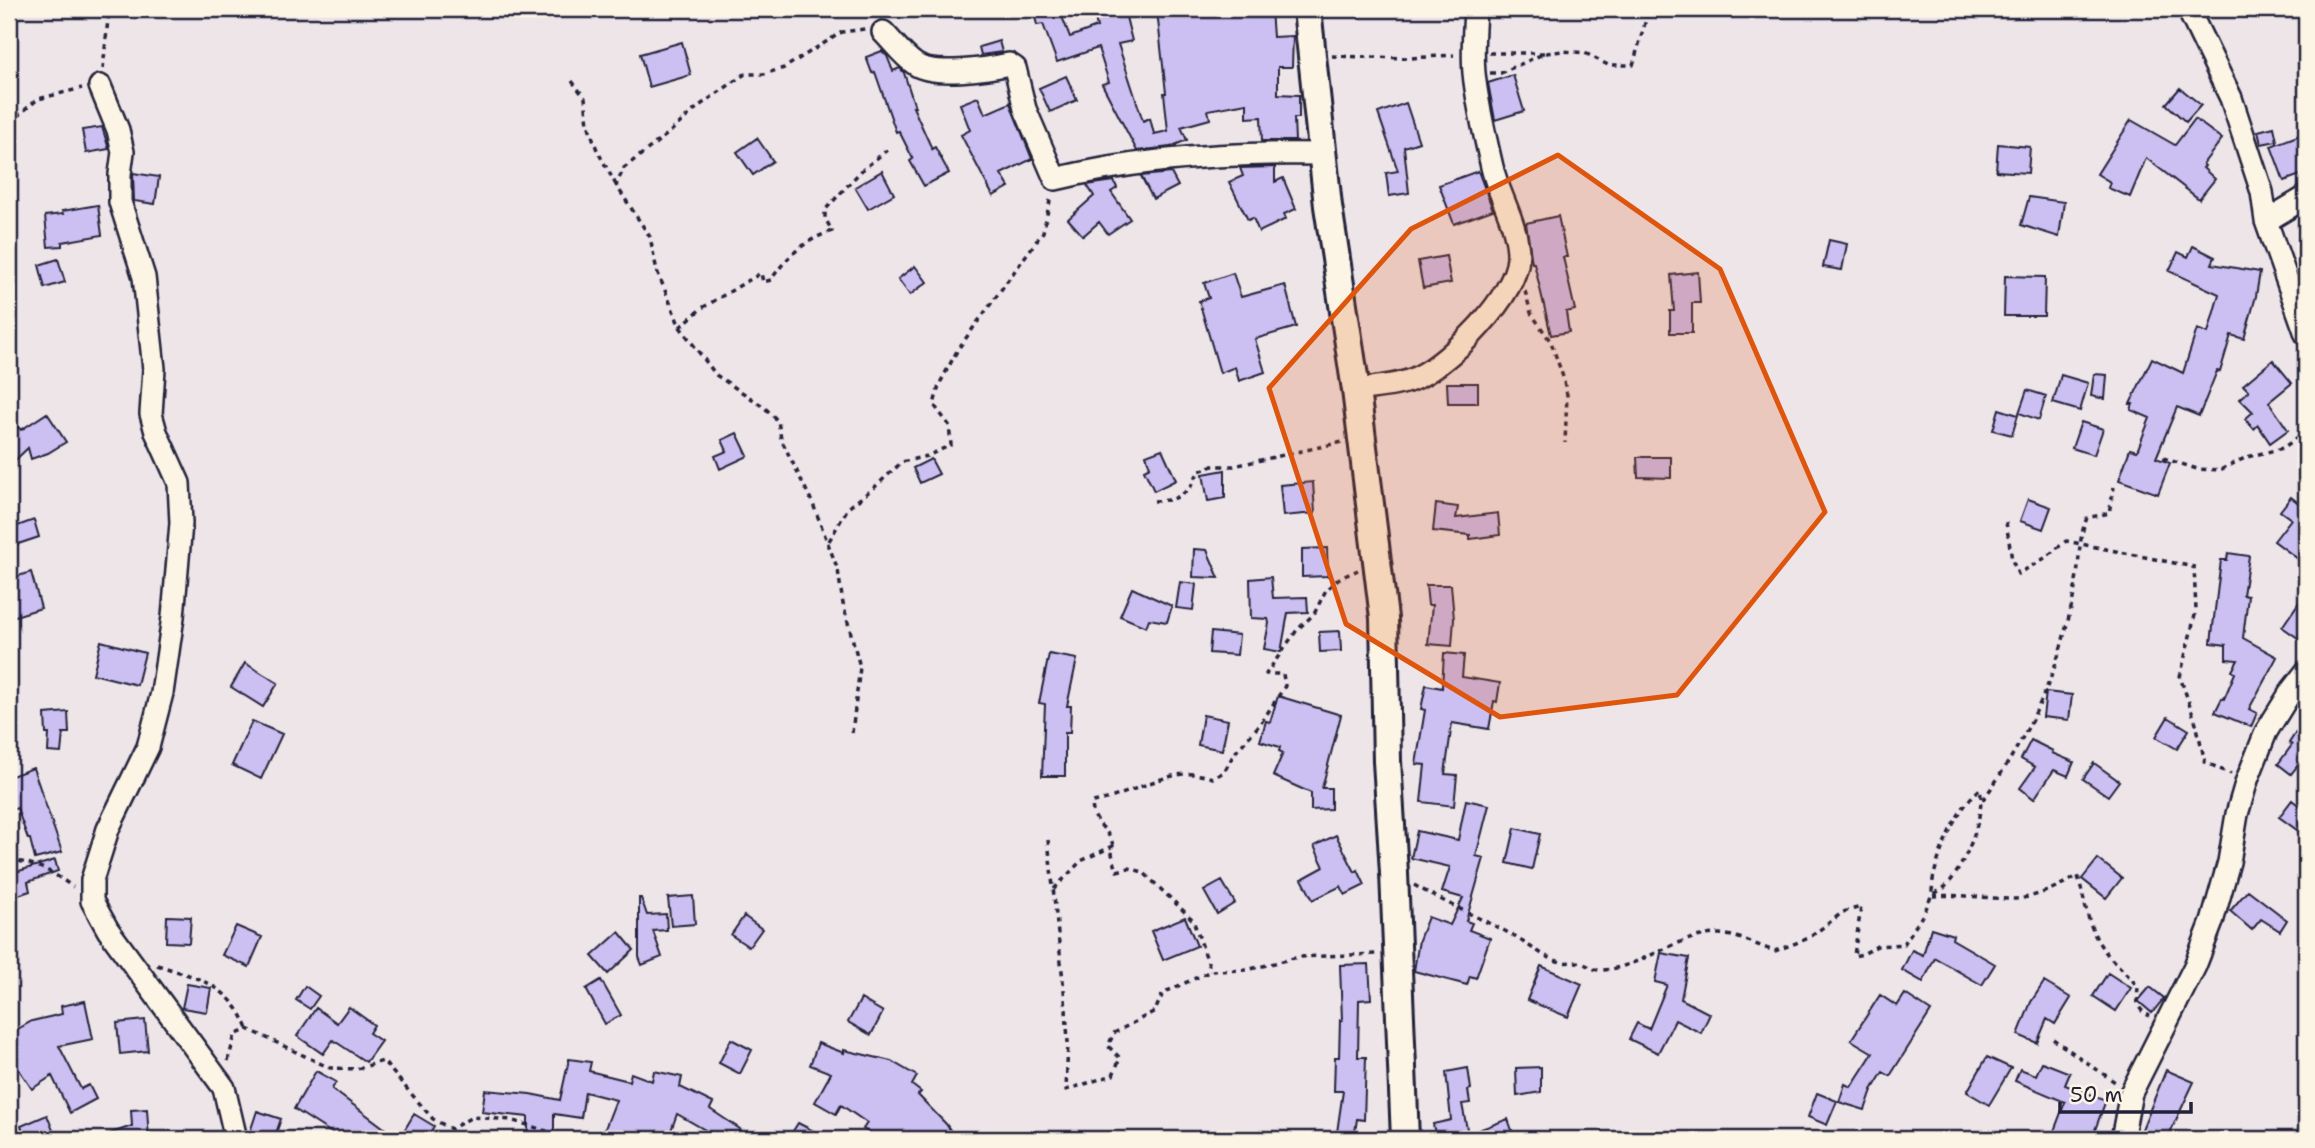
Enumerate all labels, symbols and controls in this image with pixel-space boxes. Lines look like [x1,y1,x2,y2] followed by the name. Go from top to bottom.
[2060,1071,2191,1115] scale bar
[2070,1081,2123,1109] text: 50 m

